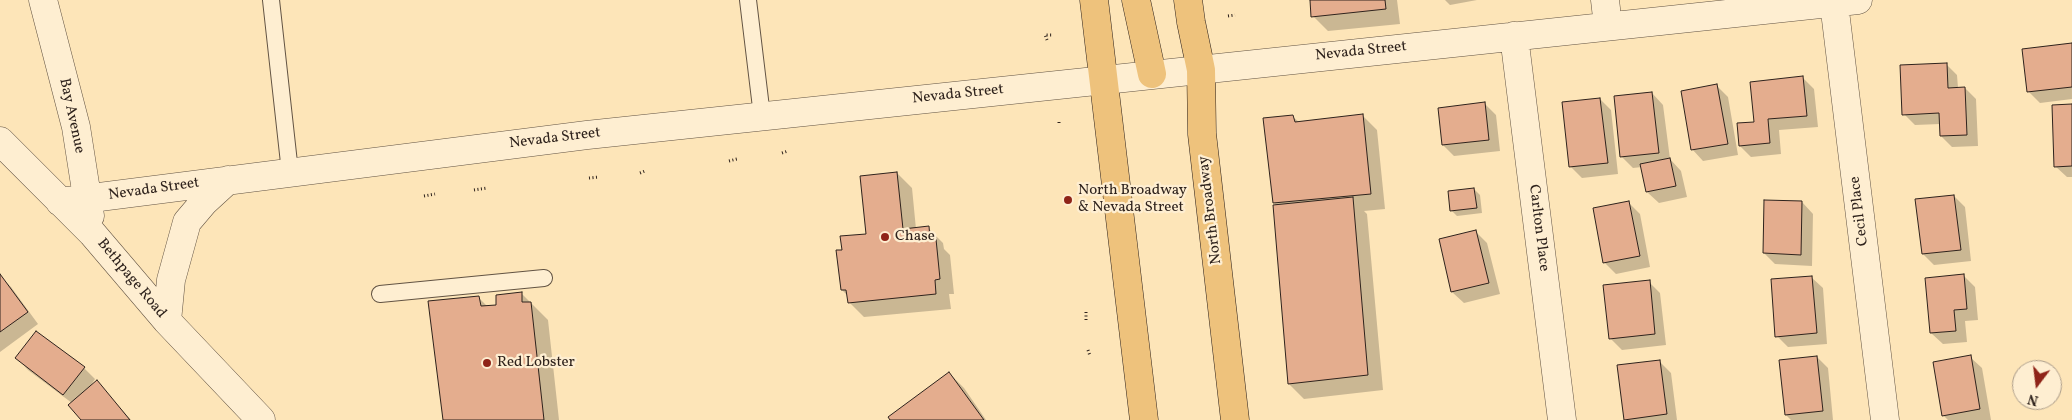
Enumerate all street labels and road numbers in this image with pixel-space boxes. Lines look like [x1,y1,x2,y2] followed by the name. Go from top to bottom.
[1314,38,1408,66] street label: Nevada Street
[54,77,88,155] street label: Bay Avenue
[911,81,1005,109] street label: Nevada Street
[508,124,602,154] street label: Nevada Street
[1195,155,1227,265] street label: North Broadway
[107,175,201,205] street label: Nevada Street
[1847,175,1873,247] street label: Cecil Place
[1524,183,1552,273] street label: Carlton Place
[92,236,170,322] street label: Bethpage Road

